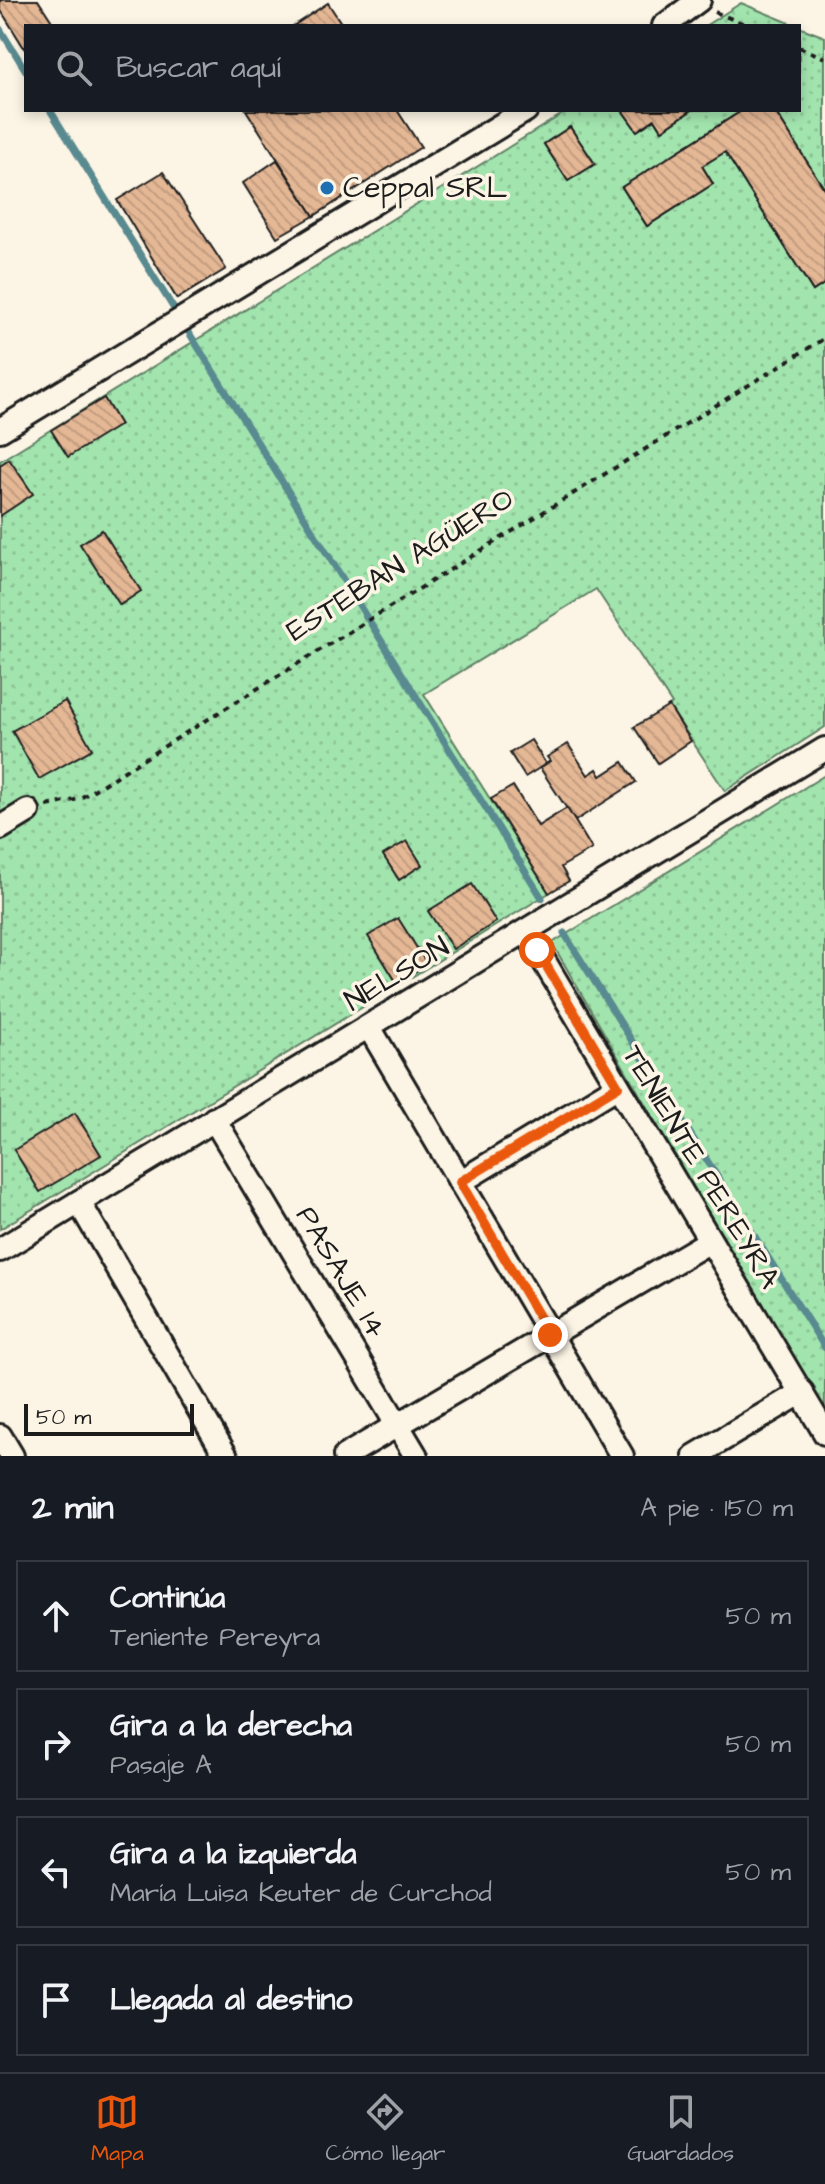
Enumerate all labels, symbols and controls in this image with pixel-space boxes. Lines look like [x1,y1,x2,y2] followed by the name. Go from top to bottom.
[24,24,801,112] search box
[52,46,96,90] icon: search
[116,47,281,89] text: Buscar aquí
[343,167,508,209] place label: Ceppal SRL
[318,179,336,197] marker: Ceppal SRL
[278,478,522,652] street label: ESTEBAN AGÜERO
[337,926,457,1022] street label: NELSON
[519,932,555,968] route start
[612,1037,790,1297] street label: TENIENTE PEREYRA
[285,1198,397,1346] street label: PASAJE 14
[532,1317,568,1353] route end
[24,1400,194,1436] scale bar
[36,1402,91,1433] text: 50 m
[32,1484,114,1532] text: 2 min
[640,1490,793,1526] text: A pie · 150 m
[110,1577,225,1619] text: Continúa
[34,1594,78,1638] icon: ahead
[726,1598,791,1634] text: 50 m
[110,1619,320,1655] text: Teniente Pereyra
[110,1705,352,1747] text: Gira a la derecha
[34,1722,78,1766] icon: right
[726,1726,791,1762] text: 50 m
[110,1747,212,1783] text: Pasaje A
[110,1833,356,1875] text: Gira a la izquierda
[34,1850,78,1894] icon: left
[726,1854,791,1890] text: 50 m
[110,1875,492,1911] text: María Luisa Keuter de Curchod
[34,1978,78,2022] icon: arrive
[110,1979,352,2021] text: Llegada al destino
[91,2090,144,2169] tab: Mapa
[326,2090,445,2169] tab: Cómo llegar
[627,2090,734,2169] tab: Guardados

